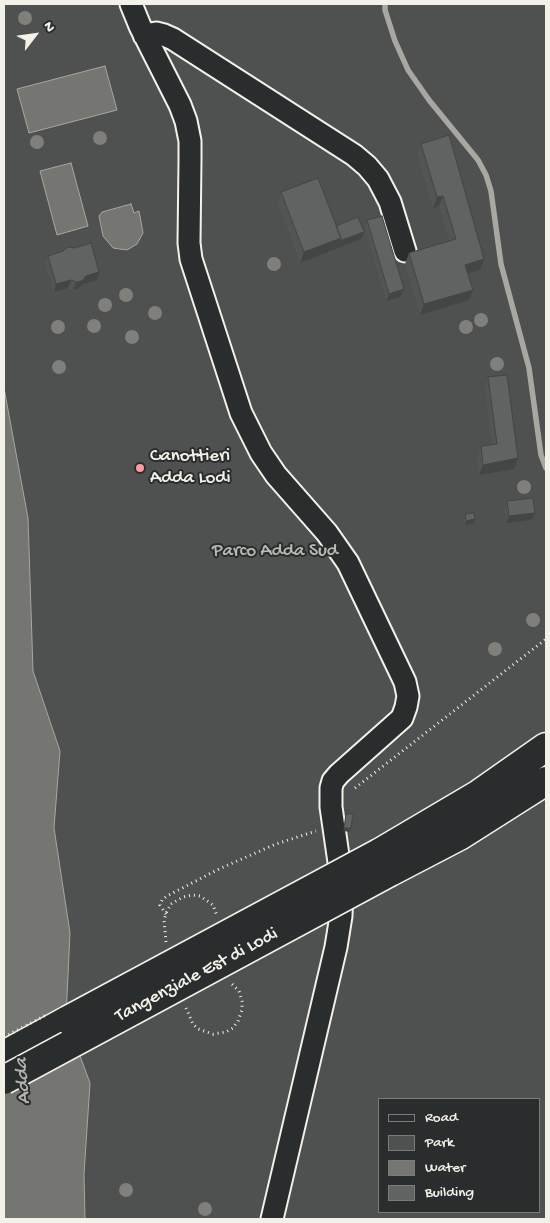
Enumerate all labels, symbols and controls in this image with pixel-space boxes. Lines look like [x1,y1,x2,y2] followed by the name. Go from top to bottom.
[10,10,60,60] north arrow
[39,19,58,35] text: N
[150,446,231,490] place label: Canottieri Adda Lodi
[134,462,146,474] marker: Canottieri Adda Lodi
[212,541,338,563] park label: Parco Adda Sud
[112,923,282,1029] street label: Tangenziale Est di Lodi
[10,1057,38,1105] water label: Adda
[378,1098,540,1213] legend
[425,1109,458,1127] text: Road
[425,1134,454,1152] text: Park
[425,1159,465,1177] text: Water
[425,1184,474,1202] text: Building

